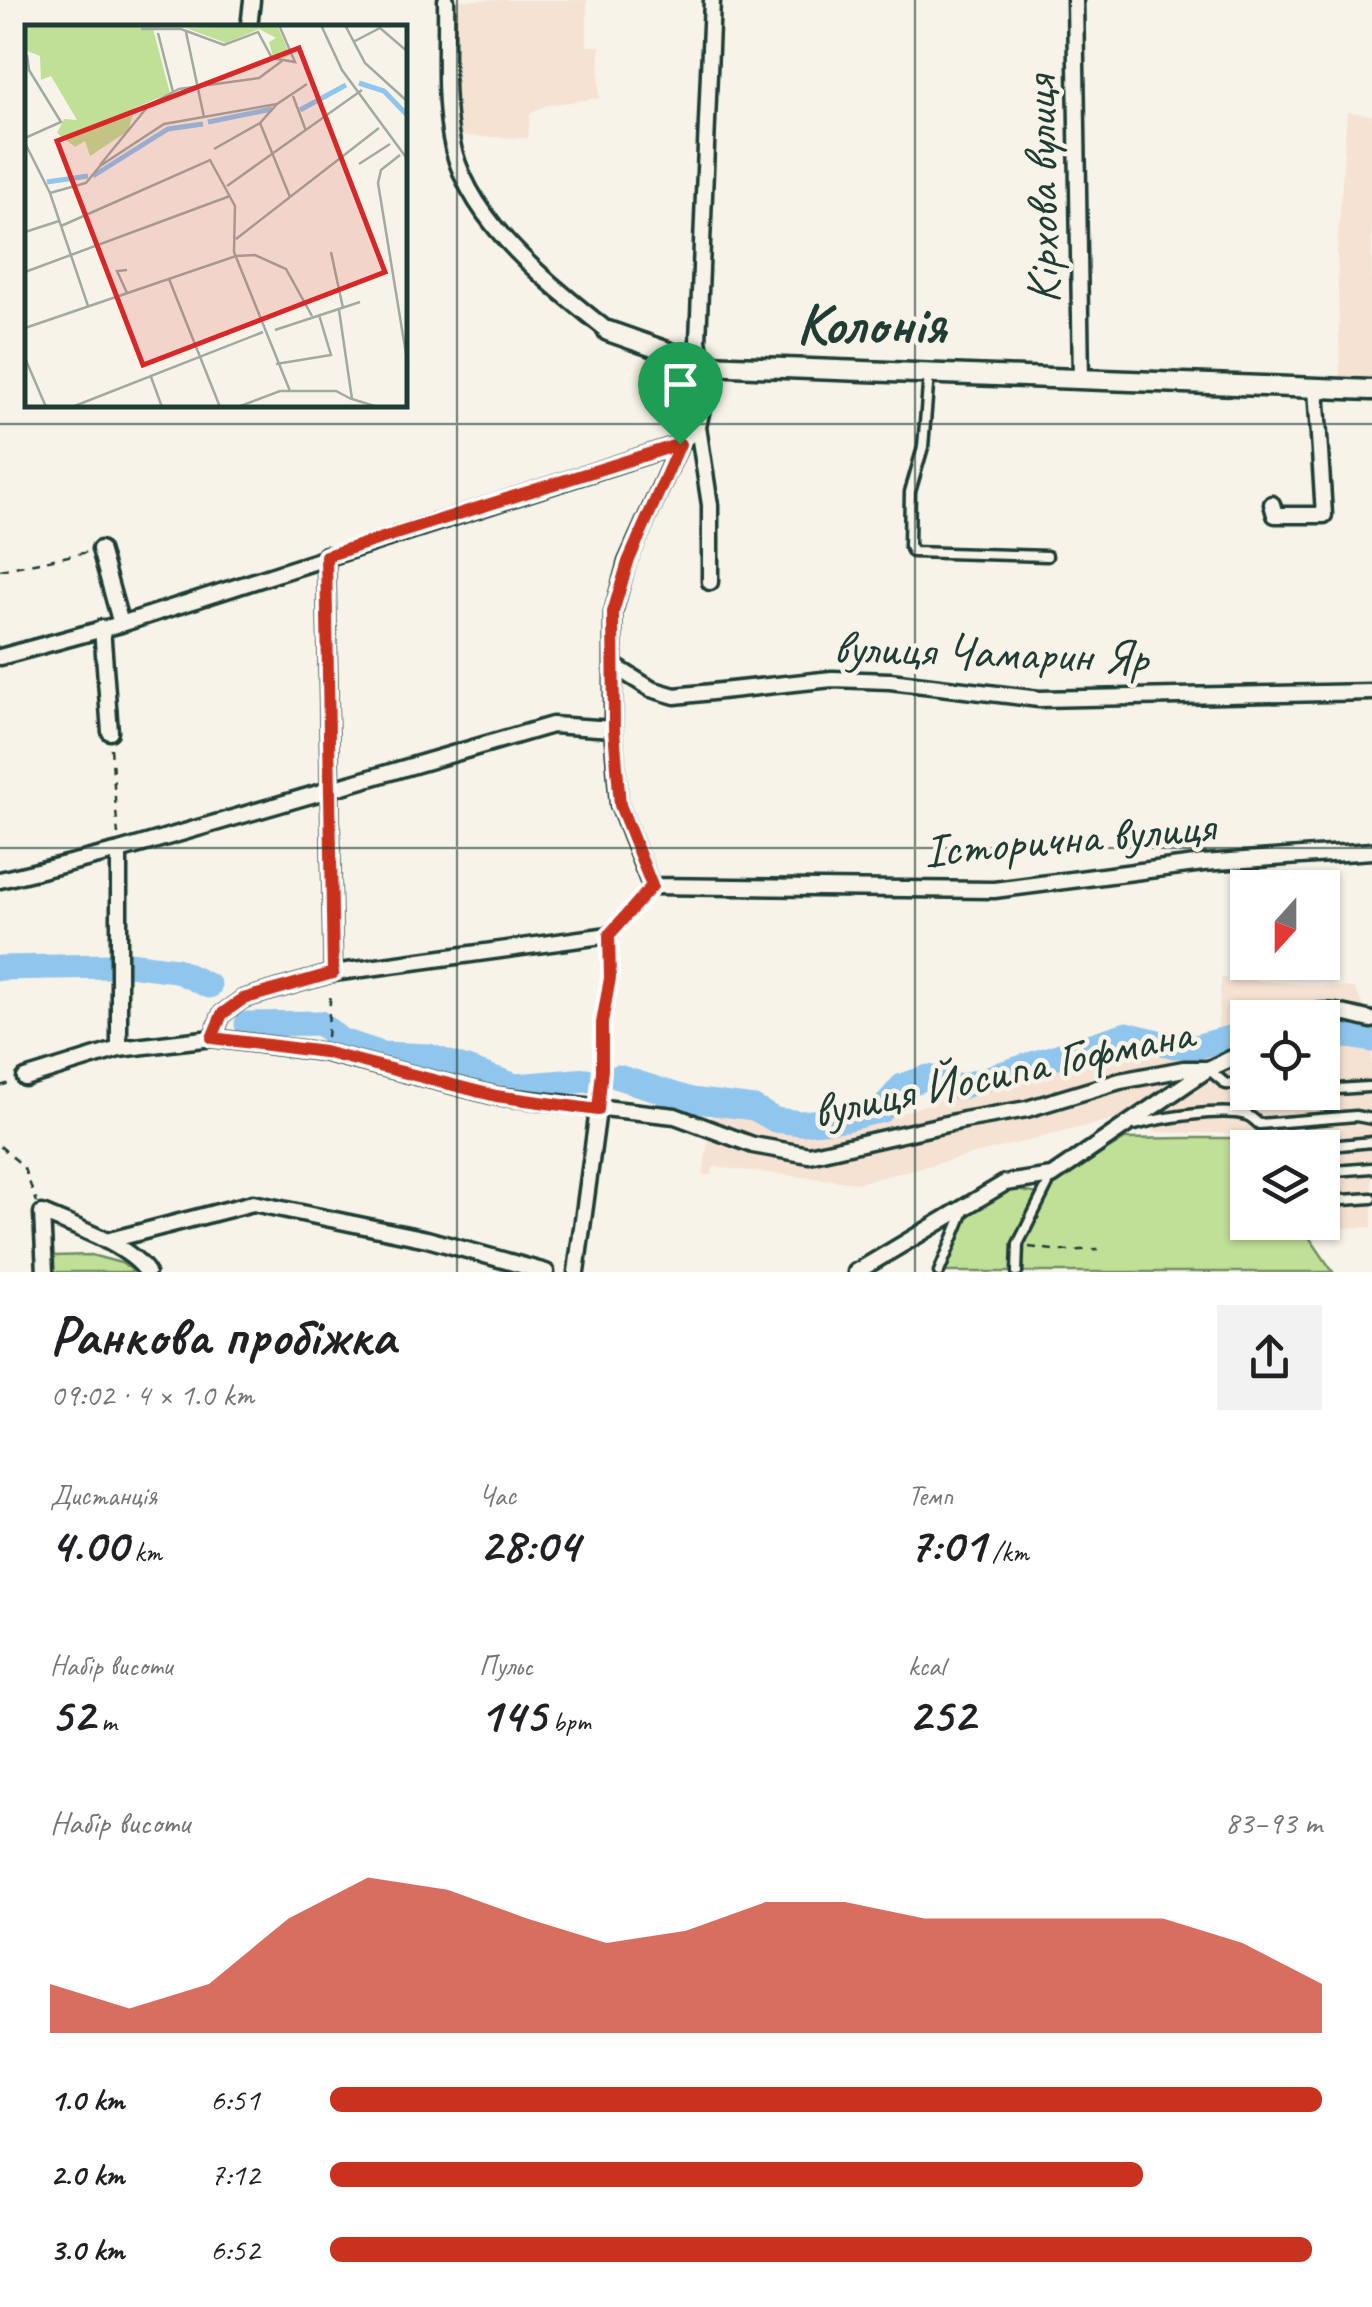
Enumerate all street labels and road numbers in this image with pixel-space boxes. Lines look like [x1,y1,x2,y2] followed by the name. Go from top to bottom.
[1009,73,1073,304] street label: Кірхова вулиця
[833,617,1151,688] street label: вулиця Чамарин Яр
[921,795,1220,881] street label: Історична вулиця
[807,1002,1202,1142] street label: вулиця Йосипа Гофмана

